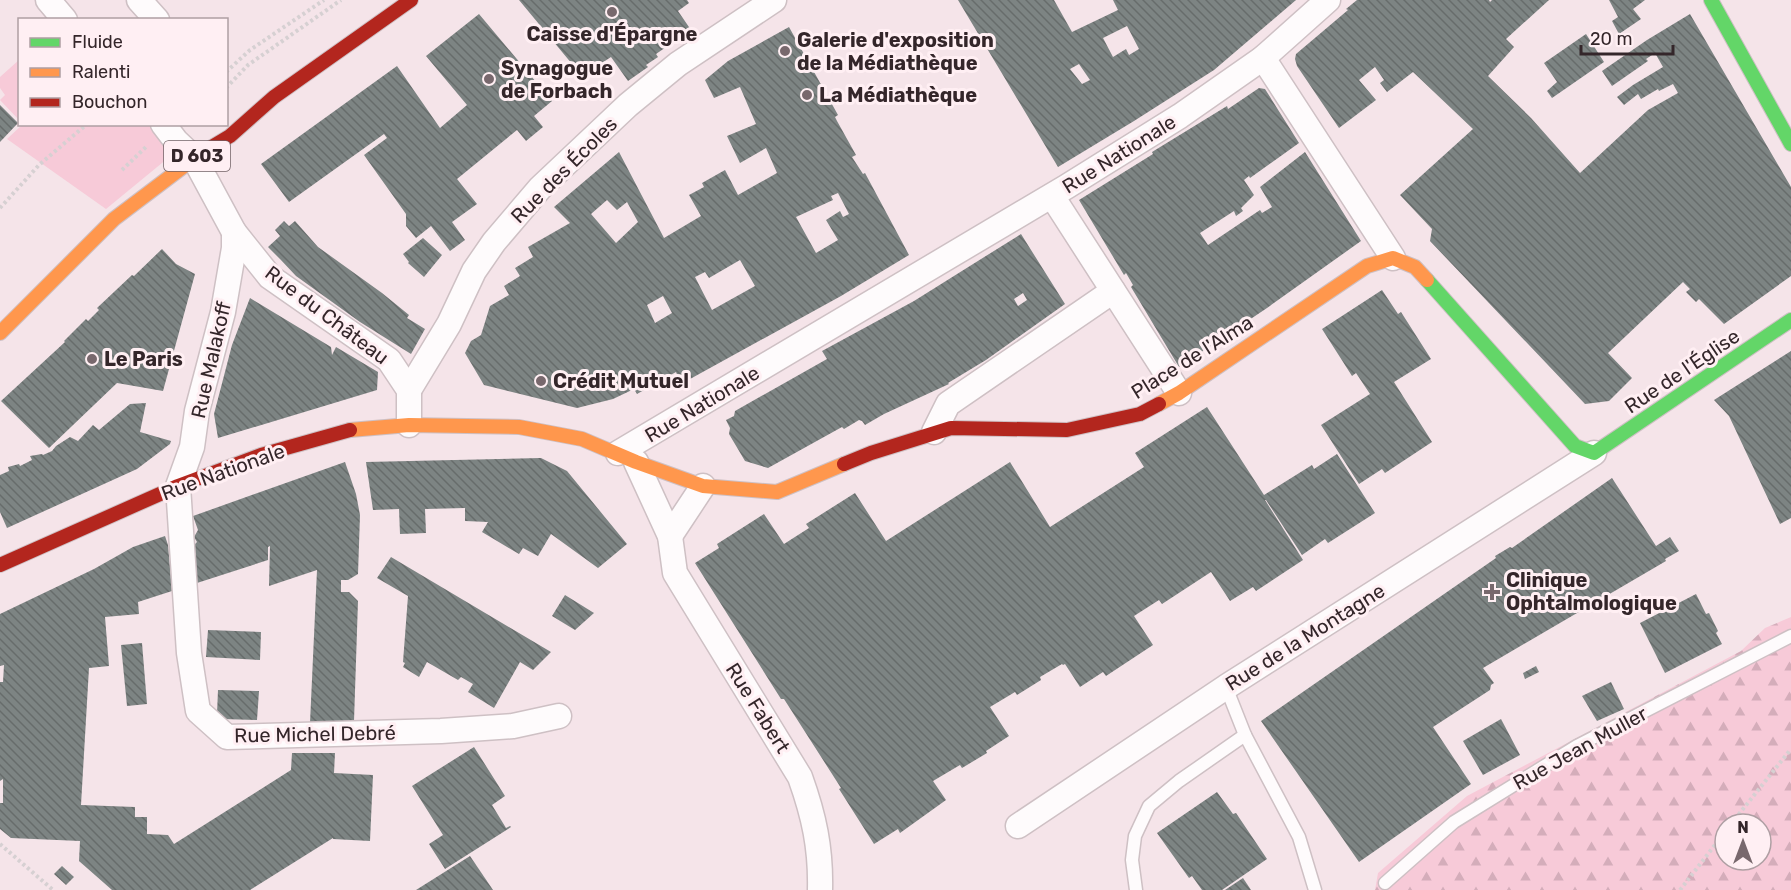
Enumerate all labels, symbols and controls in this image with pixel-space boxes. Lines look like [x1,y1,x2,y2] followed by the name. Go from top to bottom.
[605,5,619,19] marker: Caisse d'Épargne
[18,18,228,126] legend
[1581,18,1672,56] scale bar
[527,22,698,46] place label: Caisse d'Épargne
[797,28,994,75] place label: Galerie d'exposition de la Médiathèque
[1590,28,1632,50] text: 20 m
[72,31,123,53] text: Fluide
[778,44,792,58] marker: Galerie d'exposition de la Médiathèque
[501,56,613,103] place label: Synagogue de Forbach
[72,61,130,83] text: Ralenti
[482,72,496,86] marker: Synagogue de Forbach
[819,83,977,107] place label: La Médiathèque
[800,88,814,102] marker: La Médiathèque
[72,91,147,113] text: Bouchon
[1058,110,1180,198] street label: Rue Nationale
[506,112,622,228] street label: Rue des Écoles
[164,141,230,171] road number: D 603
[260,261,394,369] street label: Rue du Château
[186,299,236,421] street label: Rue Malakoff
[1127,310,1257,404] street label: Place de l'Alma
[1620,324,1744,418] street label: Rue de l'Église
[104,347,183,371] place label: Le Paris
[85,352,99,366] marker: Le Paris
[640,360,764,448] street label: Rue Nationale
[553,369,689,393] place label: Crédit Mutuel
[534,374,548,388] marker: Crédit Mutuel
[158,439,288,505] street label: Rue Nationale
[1506,568,1677,615] place label: Clinique Ophtalmologique
[1221,578,1389,696] street label: Rue de la Montagne
[1483,583,1501,601] marker: Clinique Ophtalmologique
[721,658,795,758] street label: Rue Fabert
[1509,701,1652,795] street label: Rue Jean Muller
[234,721,396,747] street label: Rue Michel Debré
[1713,812,1773,872] north arrow
[1737,818,1749,837] text: N

